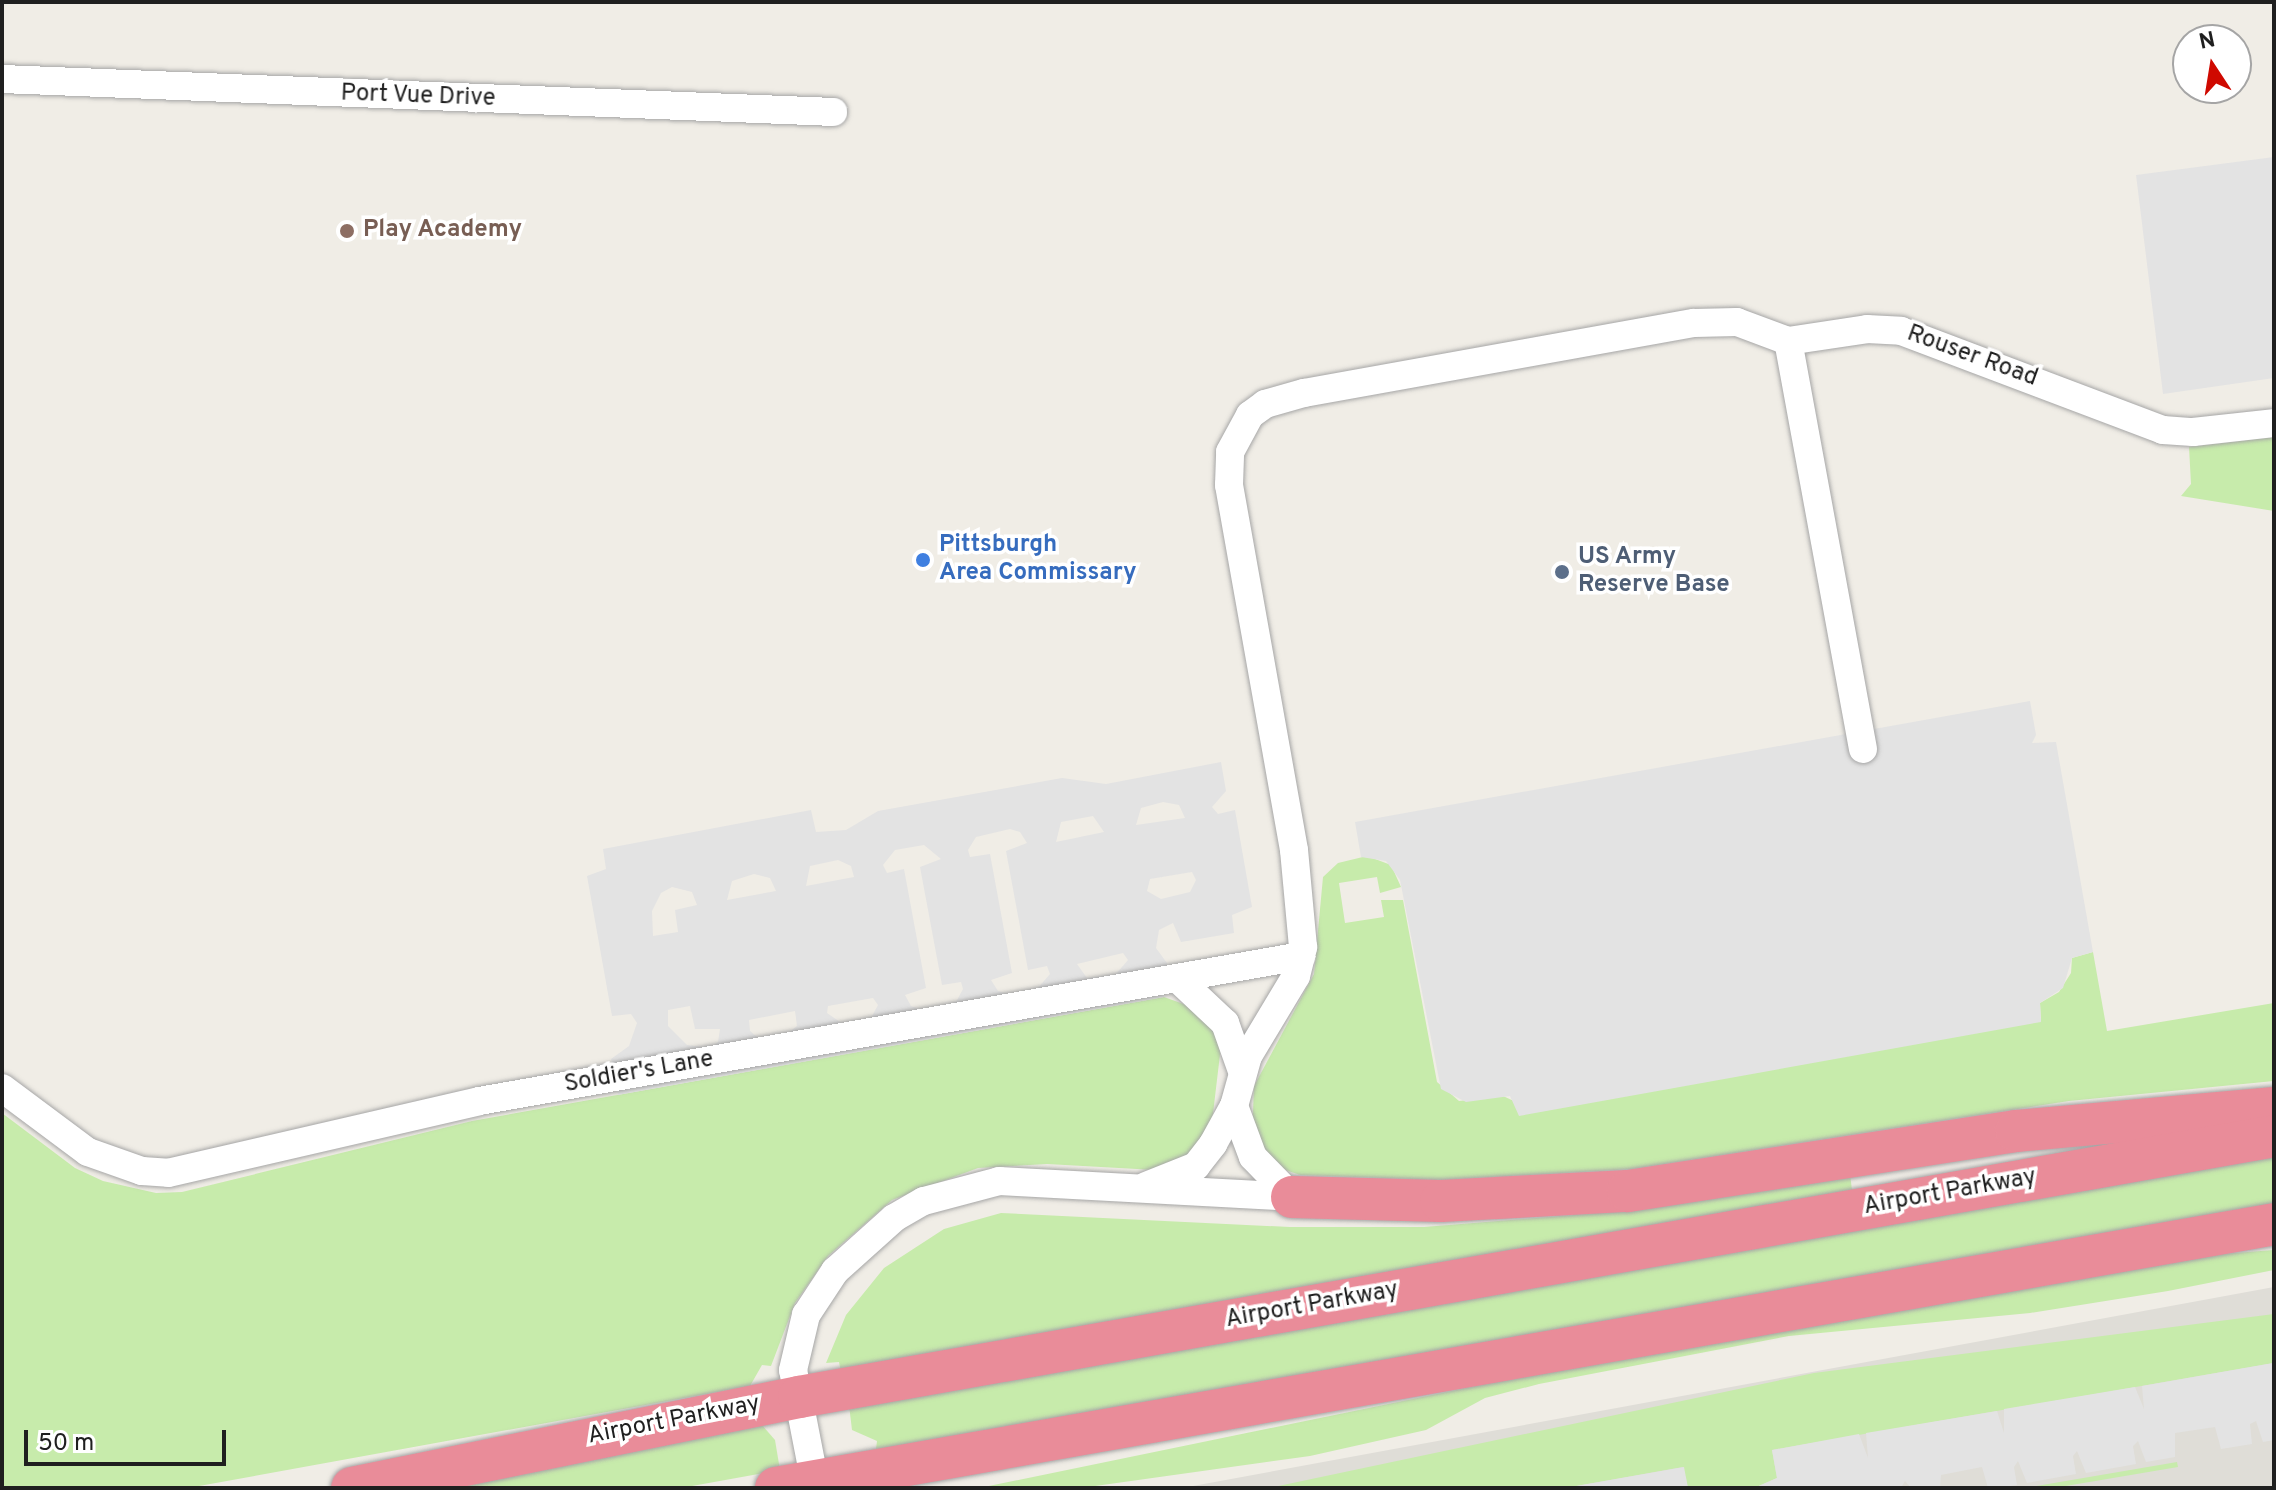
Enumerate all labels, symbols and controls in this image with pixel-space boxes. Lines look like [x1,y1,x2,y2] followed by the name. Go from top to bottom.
[2172,24,2252,104] north arrow
[2197,27,2218,57] text: N
[340,80,496,114] street label: Port Vue Drive
[363,217,523,245] place label: Play Academy
[338,222,356,240] marker: Play Academy
[1903,320,2041,394] street label: Rouser Road
[939,532,1137,588] place label: Pittsburgh Area Commissary
[1578,544,1730,600] place label: US Army Reserve Base
[914,551,932,569] marker: Pittsburgh Area Commissary
[1553,563,1571,581] marker: US Army Reserve Base
[562,1046,716,1100] street label: Soldier's Lane
[1862,1164,2038,1222] street label: Airport Parkway
[1224,1277,1400,1335] street label: Airport Parkway
[586,1390,762,1452] street label: Airport Parkway
[28,1414,230,1464] scale bar
[38,1429,94,1459] text: 50 m

